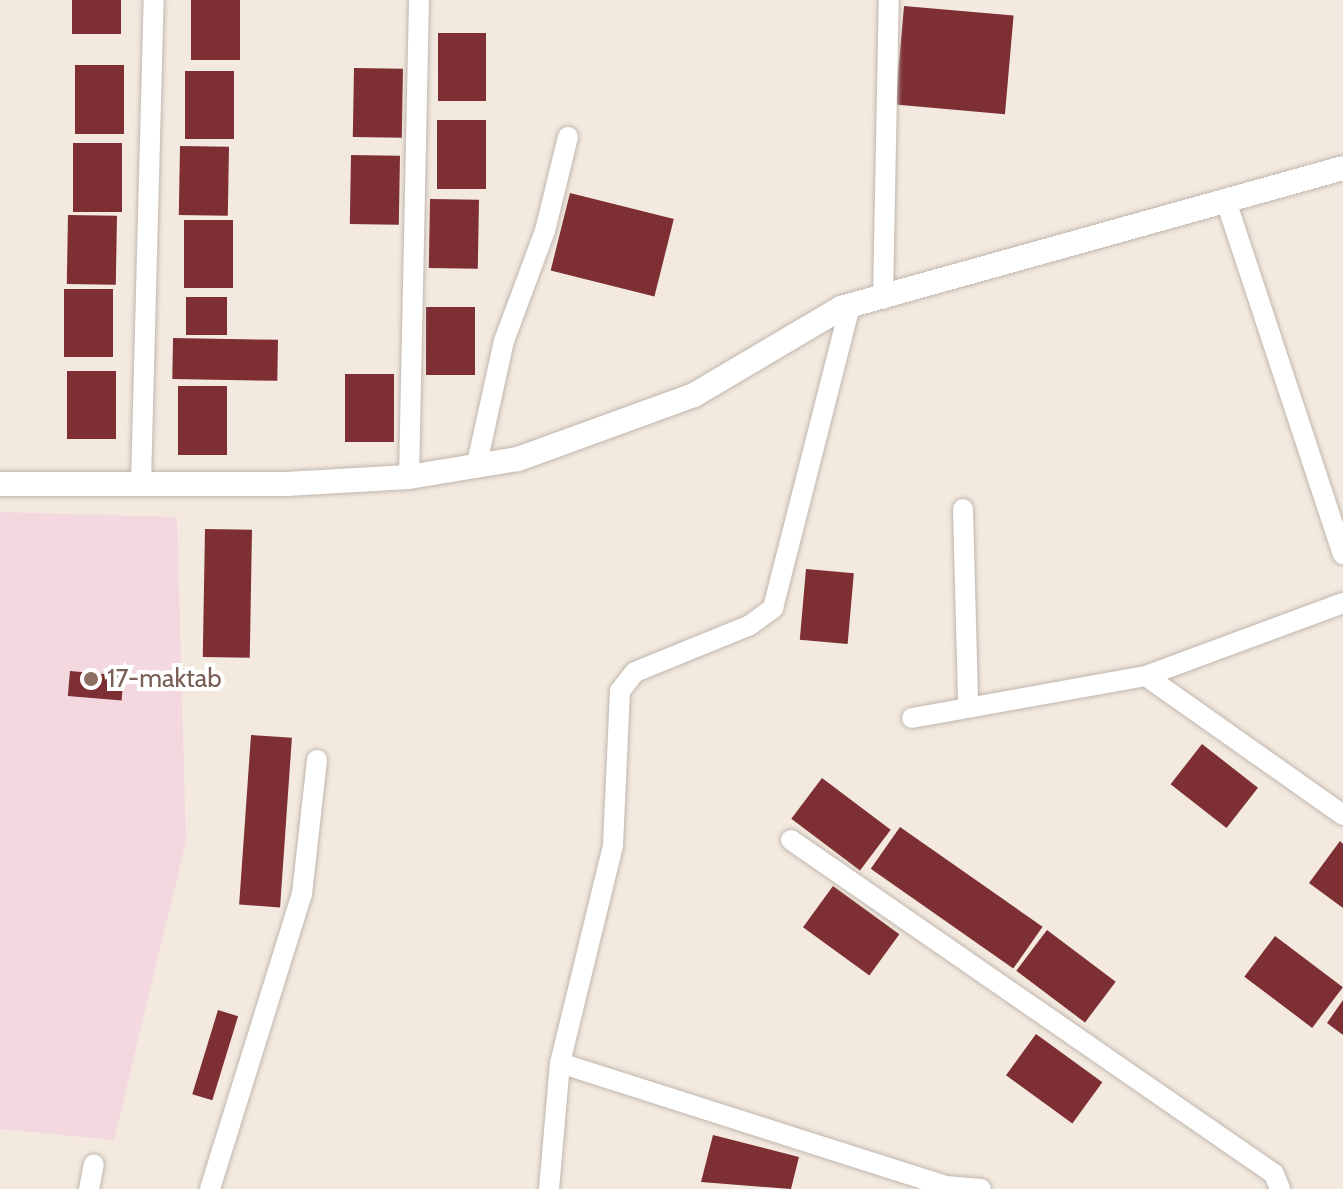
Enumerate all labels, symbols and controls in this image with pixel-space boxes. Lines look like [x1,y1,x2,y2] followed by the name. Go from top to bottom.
[107,663,222,695] place label: 17-maktab
[82,670,100,688] marker: 17-maktab

